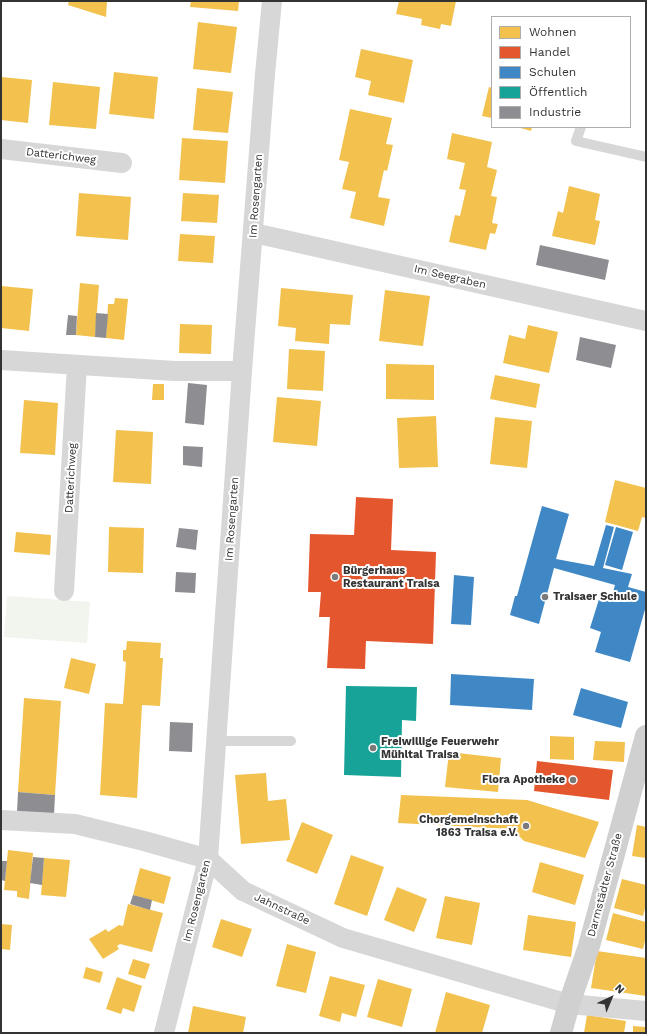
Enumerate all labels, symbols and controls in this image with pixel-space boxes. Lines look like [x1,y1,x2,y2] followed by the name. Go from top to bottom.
[491,16,631,128] legend
[529,25,577,39] text: Wohnen
[529,45,570,59] text: Handel
[529,65,576,79] text: Schulen
[529,85,588,99] text: Öffentlich
[529,105,581,119] text: Industrie
[25,145,97,167] street label: Datterichweg
[246,154,266,238] street label: Im Rosengarten
[413,262,487,292] street label: Im Seegraben
[63,443,79,513] street label: Datterichweg
[222,477,242,561] street label: Im Rosengarten
[343,564,440,590] place label: Bürgerhaus Restaurant Traisa
[330,572,340,582] marker: Bürgerhaus Restaurant Traisa
[553,590,637,604] place label: Traisaer Schule
[540,592,550,602] marker: Traisaer Schule
[381,735,499,761] place label: Freiwillige Feuerwehr Mühltal Traisa
[368,743,378,753] marker: Freiwillige Feuerwehr Mühltal Traisa
[482,773,565,787] place label: Flora Apotheke
[568,775,578,785] marker: Flora Apotheke
[419,813,518,839] place label: Chorgemeinschaft 1863 Traisa e.V.
[521,821,531,831] marker: Chorgemeinschaft 1863 Traisa e.V.
[585,832,625,938] street label: Darmstädter Straße
[180,859,214,943] street label: Im Rosengarten
[252,890,312,928] street label: Jahnstraße
[591,978,631,1018] north arrow
[612,981,627,997] text: N

